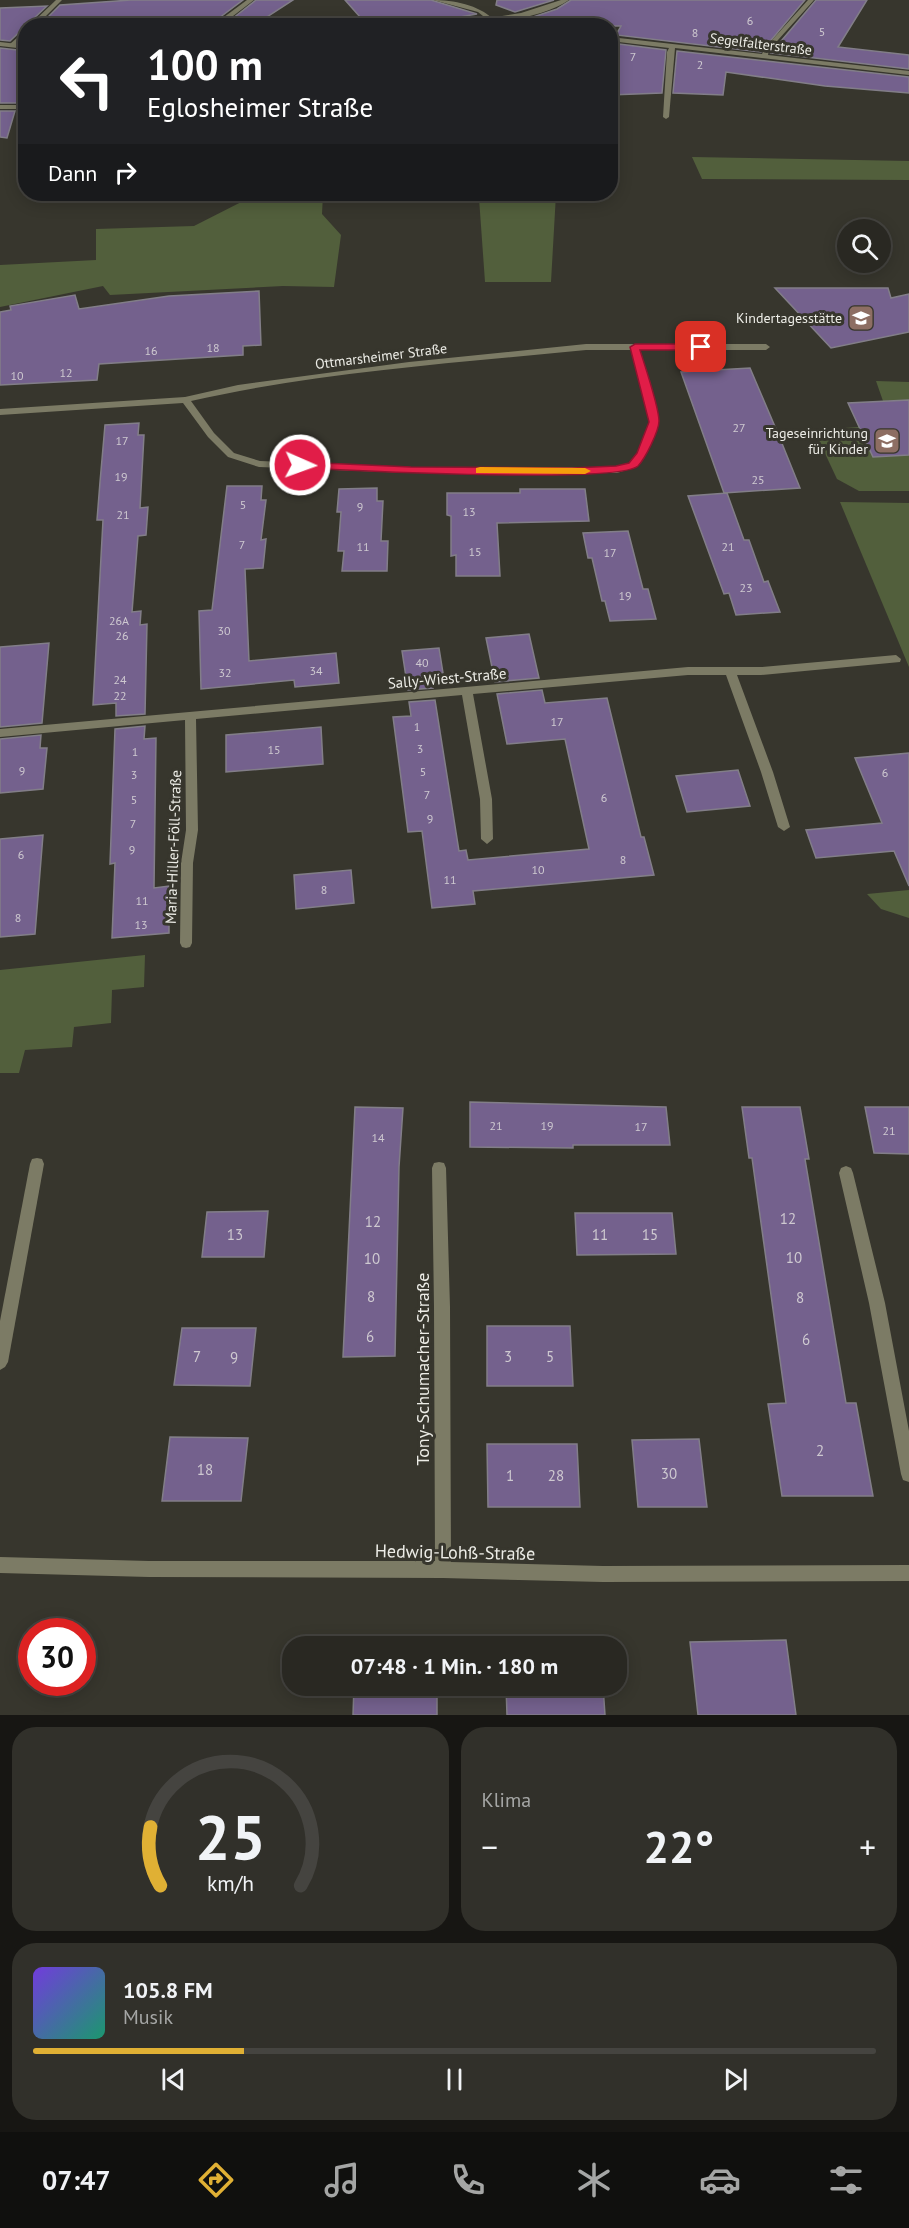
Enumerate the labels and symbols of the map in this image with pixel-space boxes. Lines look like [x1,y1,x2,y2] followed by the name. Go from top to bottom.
[747,13,753,28] house number: 6
[819,24,825,39] house number: 5
[692,25,698,40] house number: 8
[709,29,813,59] street label: Segelfalterstraße
[630,49,636,64] house number: 7
[697,57,703,72] house number: 2
[846,303,876,333] school or university icon: Kindertagesstätte
[736,309,842,327] place label: Kindertagesstätte
[675,321,726,372] pin
[314,339,448,373] street label: Ottmarsheimer Straße
[206,340,220,355] house number: 18
[144,343,158,358] house number: 16
[59,365,73,380] house number: 12
[10,368,24,383] house number: 10
[732,420,746,435] house number: 27
[766,424,868,458] place label: Tageseinrichtung für Kinder
[872,426,902,456] school or university icon: Tageseinrichtung für Kinder
[115,433,129,448] house number: 17
[268,433,332,497] position arrow
[114,469,128,484] house number: 19
[751,472,765,487] house number: 25
[240,497,246,512] house number: 5
[357,499,363,514] house number: 9
[462,504,476,519] house number: 13
[116,507,130,522] house number: 21
[239,537,245,552] house number: 7
[356,539,370,554] house number: 11
[721,539,735,554] house number: 21
[468,544,482,559] house number: 15
[603,545,617,560] house number: 17
[739,580,753,595] house number: 23
[618,588,632,603] house number: 19
[109,613,129,628] house number: 26A
[217,623,231,638] house number: 30
[115,628,129,643] house number: 26
[415,655,429,670] house number: 40
[309,663,323,678] house number: 34
[387,663,507,693] street label: Sally-Wiest-Straße
[218,665,232,680] house number: 32
[113,672,127,687] house number: 24
[113,688,127,703] house number: 22
[550,714,564,729] house number: 17
[414,719,420,734] house number: 1
[417,741,423,756] house number: 3
[267,742,281,757] house number: 15
[132,744,138,759] house number: 1
[19,763,25,778] house number: 9
[420,764,426,779] house number: 5
[882,765,888,780] house number: 6
[131,767,137,782] house number: 3
[161,770,185,924] street label: Maria-Hiller-Föll-Straße
[424,787,430,802] house number: 7
[601,790,607,805] house number: 6
[131,792,137,807] house number: 5
[427,811,433,826] house number: 9
[130,816,136,831] house number: 7
[129,842,135,857] house number: 9
[18,847,24,862] house number: 6
[620,852,626,867] house number: 8
[531,862,545,877] house number: 10
[443,872,457,887] house number: 11
[321,882,327,897] house number: 8
[135,893,149,908] house number: 11
[15,910,21,925] house number: 8
[134,917,148,932] house number: 13
[489,1118,503,1133] house number: 21
[540,1118,554,1133] house number: 19
[634,1119,648,1134] house number: 17
[882,1123,896,1138] house number: 21
[371,1130,385,1145] house number: 14
[780,1209,796,1228] house number: 12
[365,1212,381,1231] house number: 12
[227,1225,243,1244] house number: 13
[592,1225,608,1244] house number: 11
[642,1225,658,1244] house number: 15
[786,1248,802,1267] house number: 10
[364,1249,380,1268] house number: 10
[411,1272,434,1466] street label: Tony-Schumacher-Straße
[367,1287,375,1306] house number: 8
[796,1288,804,1307] house number: 8
[366,1327,374,1346] house number: 6
[802,1330,810,1349] house number: 6
[193,1347,201,1366] house number: 7
[504,1347,512,1366] house number: 3
[546,1347,554,1366] house number: 5
[230,1348,238,1367] house number: 9
[816,1441,824,1460] house number: 2
[197,1460,213,1479] house number: 18
[661,1464,677,1483] house number: 30
[506,1466,514,1485] house number: 1
[548,1466,564,1485] house number: 28
[375,1539,535,1565] street label: Hedwig-Lohß-Straße
[18,1618,96,1696] speed limit sign: 30

